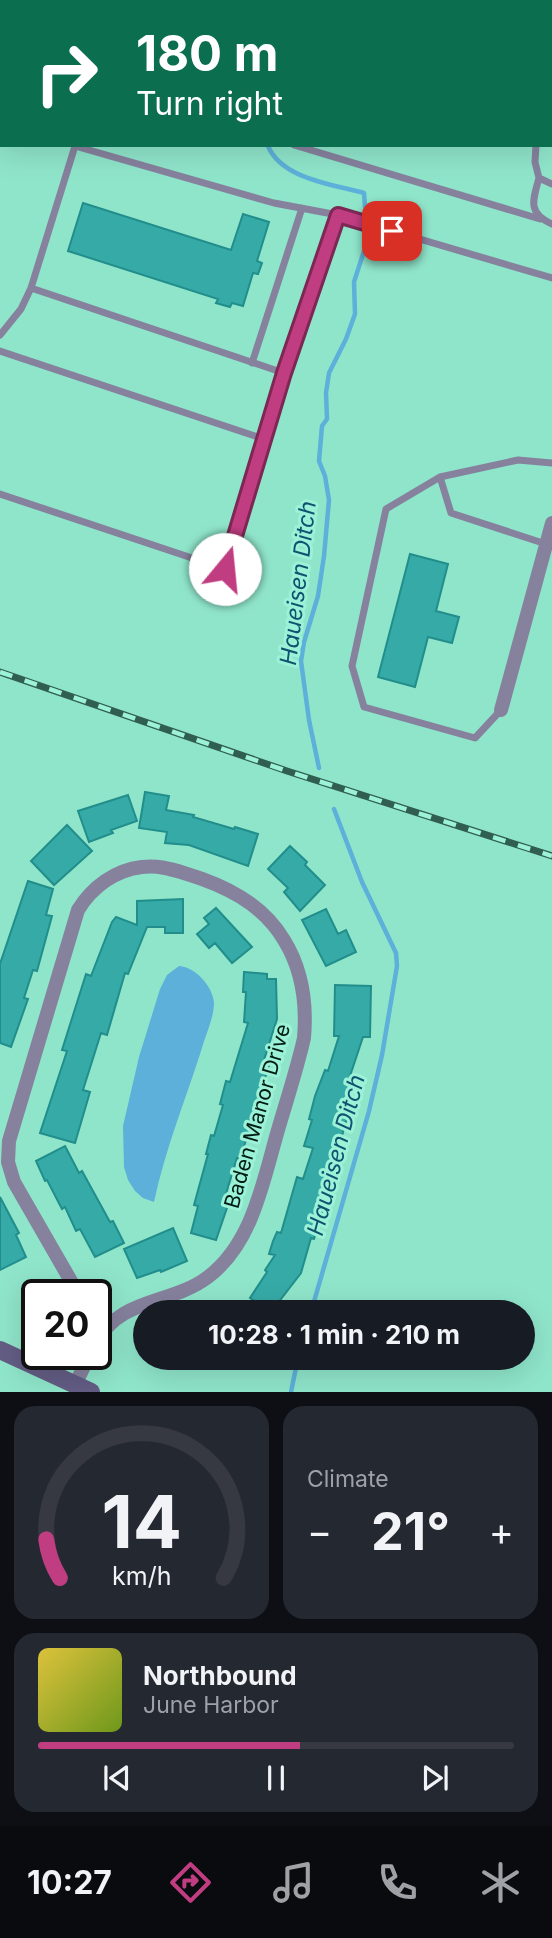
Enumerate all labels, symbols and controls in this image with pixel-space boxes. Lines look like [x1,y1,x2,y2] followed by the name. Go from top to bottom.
[136,24,278,83] text: 180 m
[21,28,112,119] icon: right
[136,84,283,123] text: Turn right
[362,201,422,261] pin
[373,212,411,250] icon: arrive
[274,499,322,667] water label: Haueisen Ditch
[188,532,262,606] position arrow
[219,1021,295,1211] street label: Baden Manor Drive
[301,1072,371,1238] water label: Haueisen Ditch
[21,1279,112,1370] speed limit sign: 20
[208,1319,460,1350] text: 10:28 · 1 min · 210 m
[307,1465,389,1493] text: Climate
[101,1478,182,1567] text: 14
[371,1500,450,1563] text: 21°
[307,1508,332,1554] text: −
[489,1508,514,1554] text: +
[112,1561,171,1591] text: km/h
[143,1660,297,1691] text: Northbound
[143,1691,279,1719] text: June Harbor
[98,1759,136,1797] icon: previous
[257,1759,295,1797] icon: pause
[416,1759,454,1797] icon: next
[166,1858,215,1907] icon: directions
[269,1858,318,1907] icon: music
[373,1858,422,1907] icon: phone
[476,1858,525,1907] icon: climate
[27,1863,112,1902] text: 10:27

